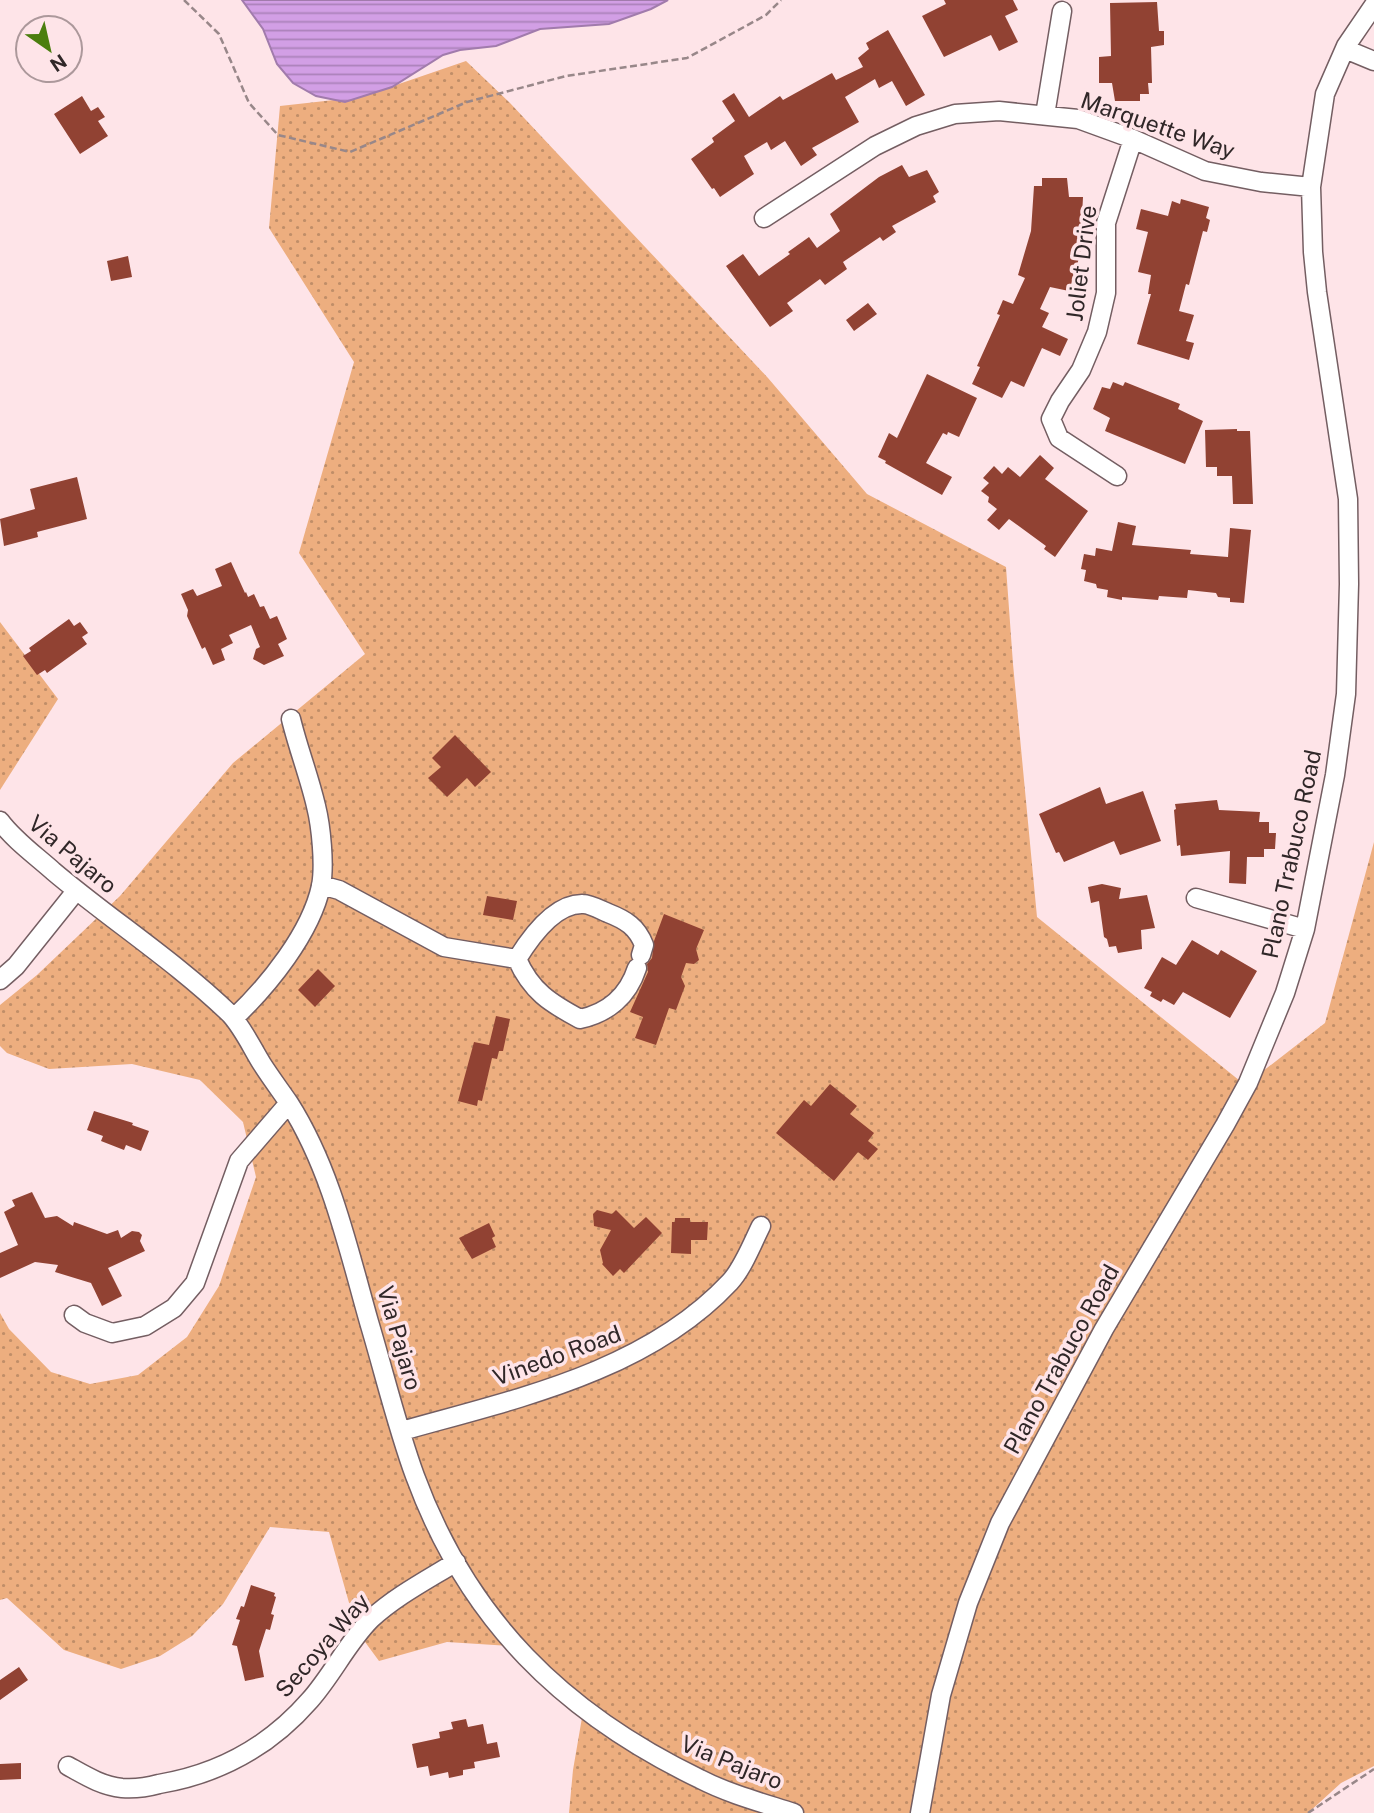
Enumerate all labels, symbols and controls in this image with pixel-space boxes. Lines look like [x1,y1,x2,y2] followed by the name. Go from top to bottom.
[14,14,84,84] north arrow
[46,50,71,76] text: N
[1077,86,1239,164] street label: Marquette Way
[1060,204,1102,322] street label: Joliet Drive
[1256,747,1326,961] street label: Plano Trabuco Road
[23,809,123,899] street label: Via Pajaro
[998,1260,1124,1458] street label: Plano Trabuco Road
[372,1283,428,1393] street label: Via Pajaro
[489,1319,625,1391] street label: Vinedo Road
[269,1587,375,1703] street label: Secoya Way
[677,1729,787,1795] street label: Via Pajaro

